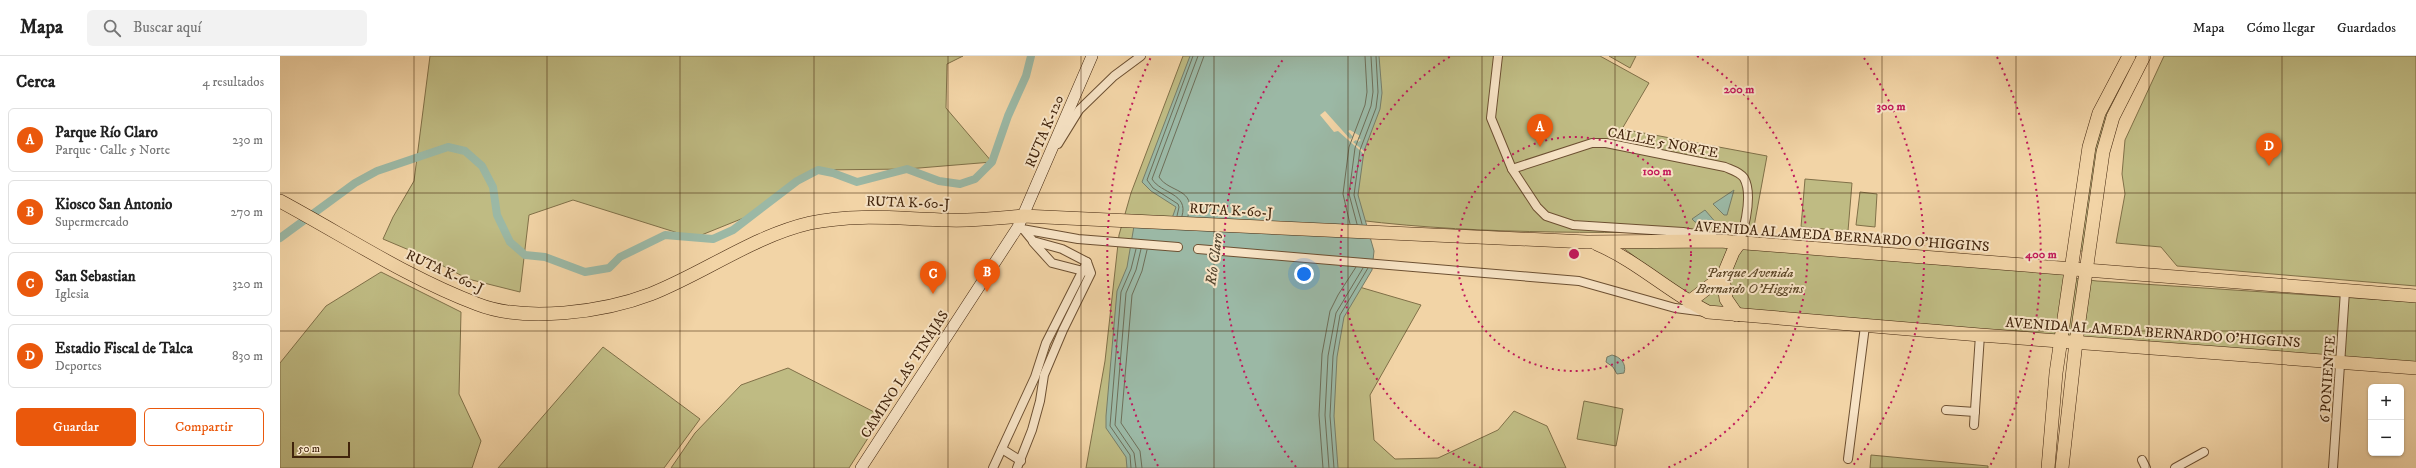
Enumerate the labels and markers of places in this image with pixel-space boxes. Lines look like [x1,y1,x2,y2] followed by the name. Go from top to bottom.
[1527,114,1553,147] pin: A
[2256,133,2282,166] pin: D
[1567,247,1581,261] centre of rings
[974,259,1000,292] pin: B
[920,261,946,294] pin: C

